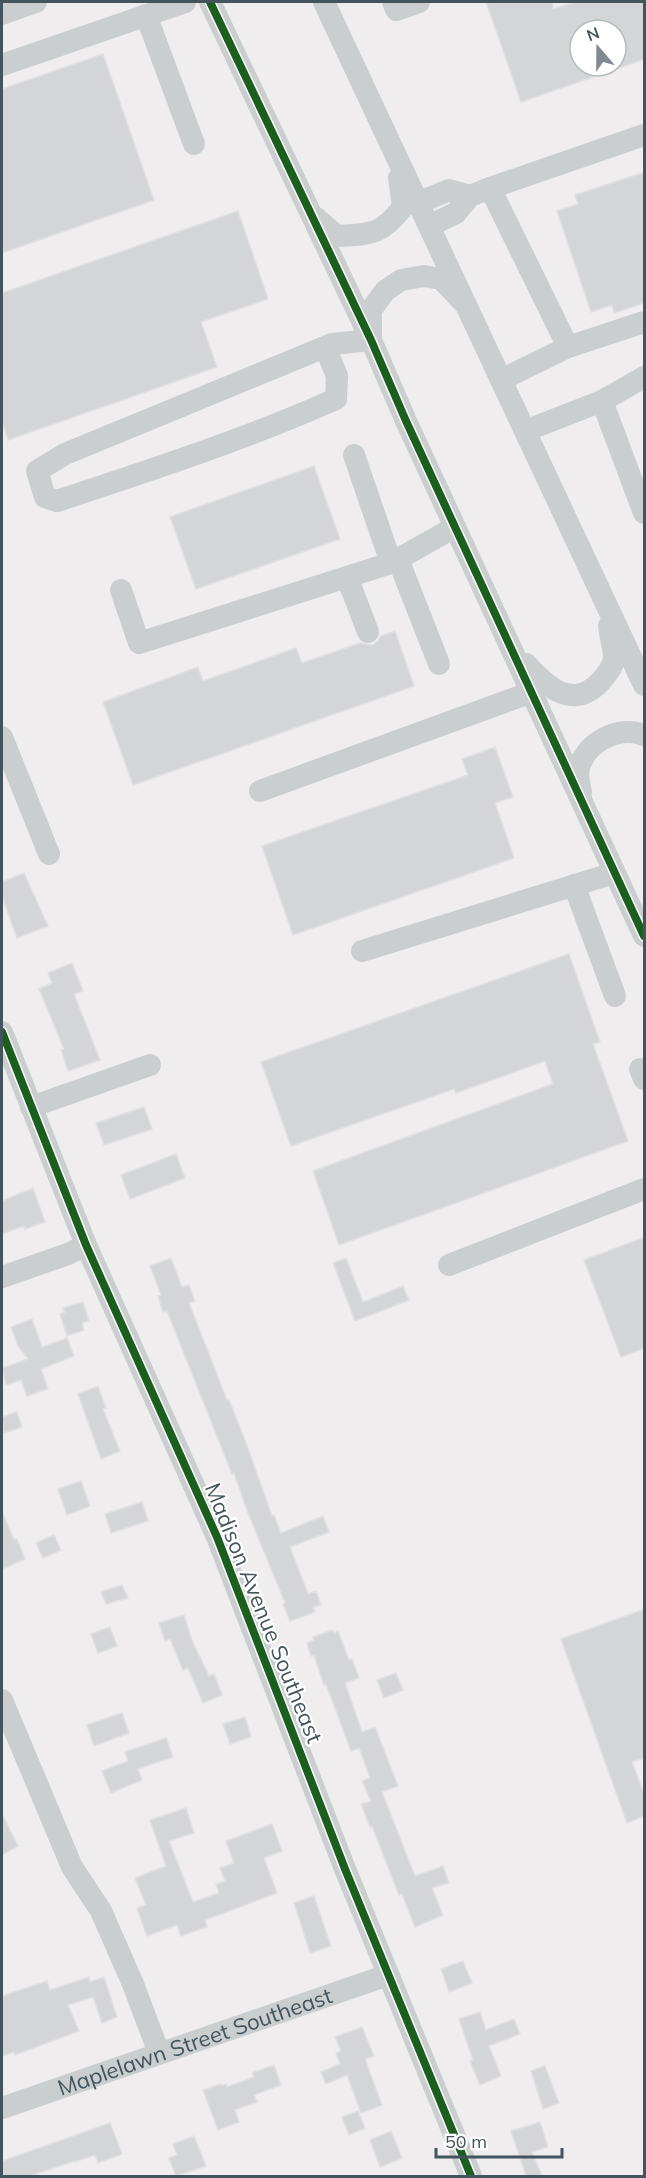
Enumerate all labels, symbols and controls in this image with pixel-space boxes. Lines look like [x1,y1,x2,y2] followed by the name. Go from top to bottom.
[568,18,628,78] north arrow
[584,22,602,45] text: N
[199,1479,329,1748] street label: Madison Avenue Southeast
[54,1981,336,2102] street label: Maplelawn Street Southeast
[436,2121,562,2159] scale bar
[445,2130,487,2153] text: 50 m

